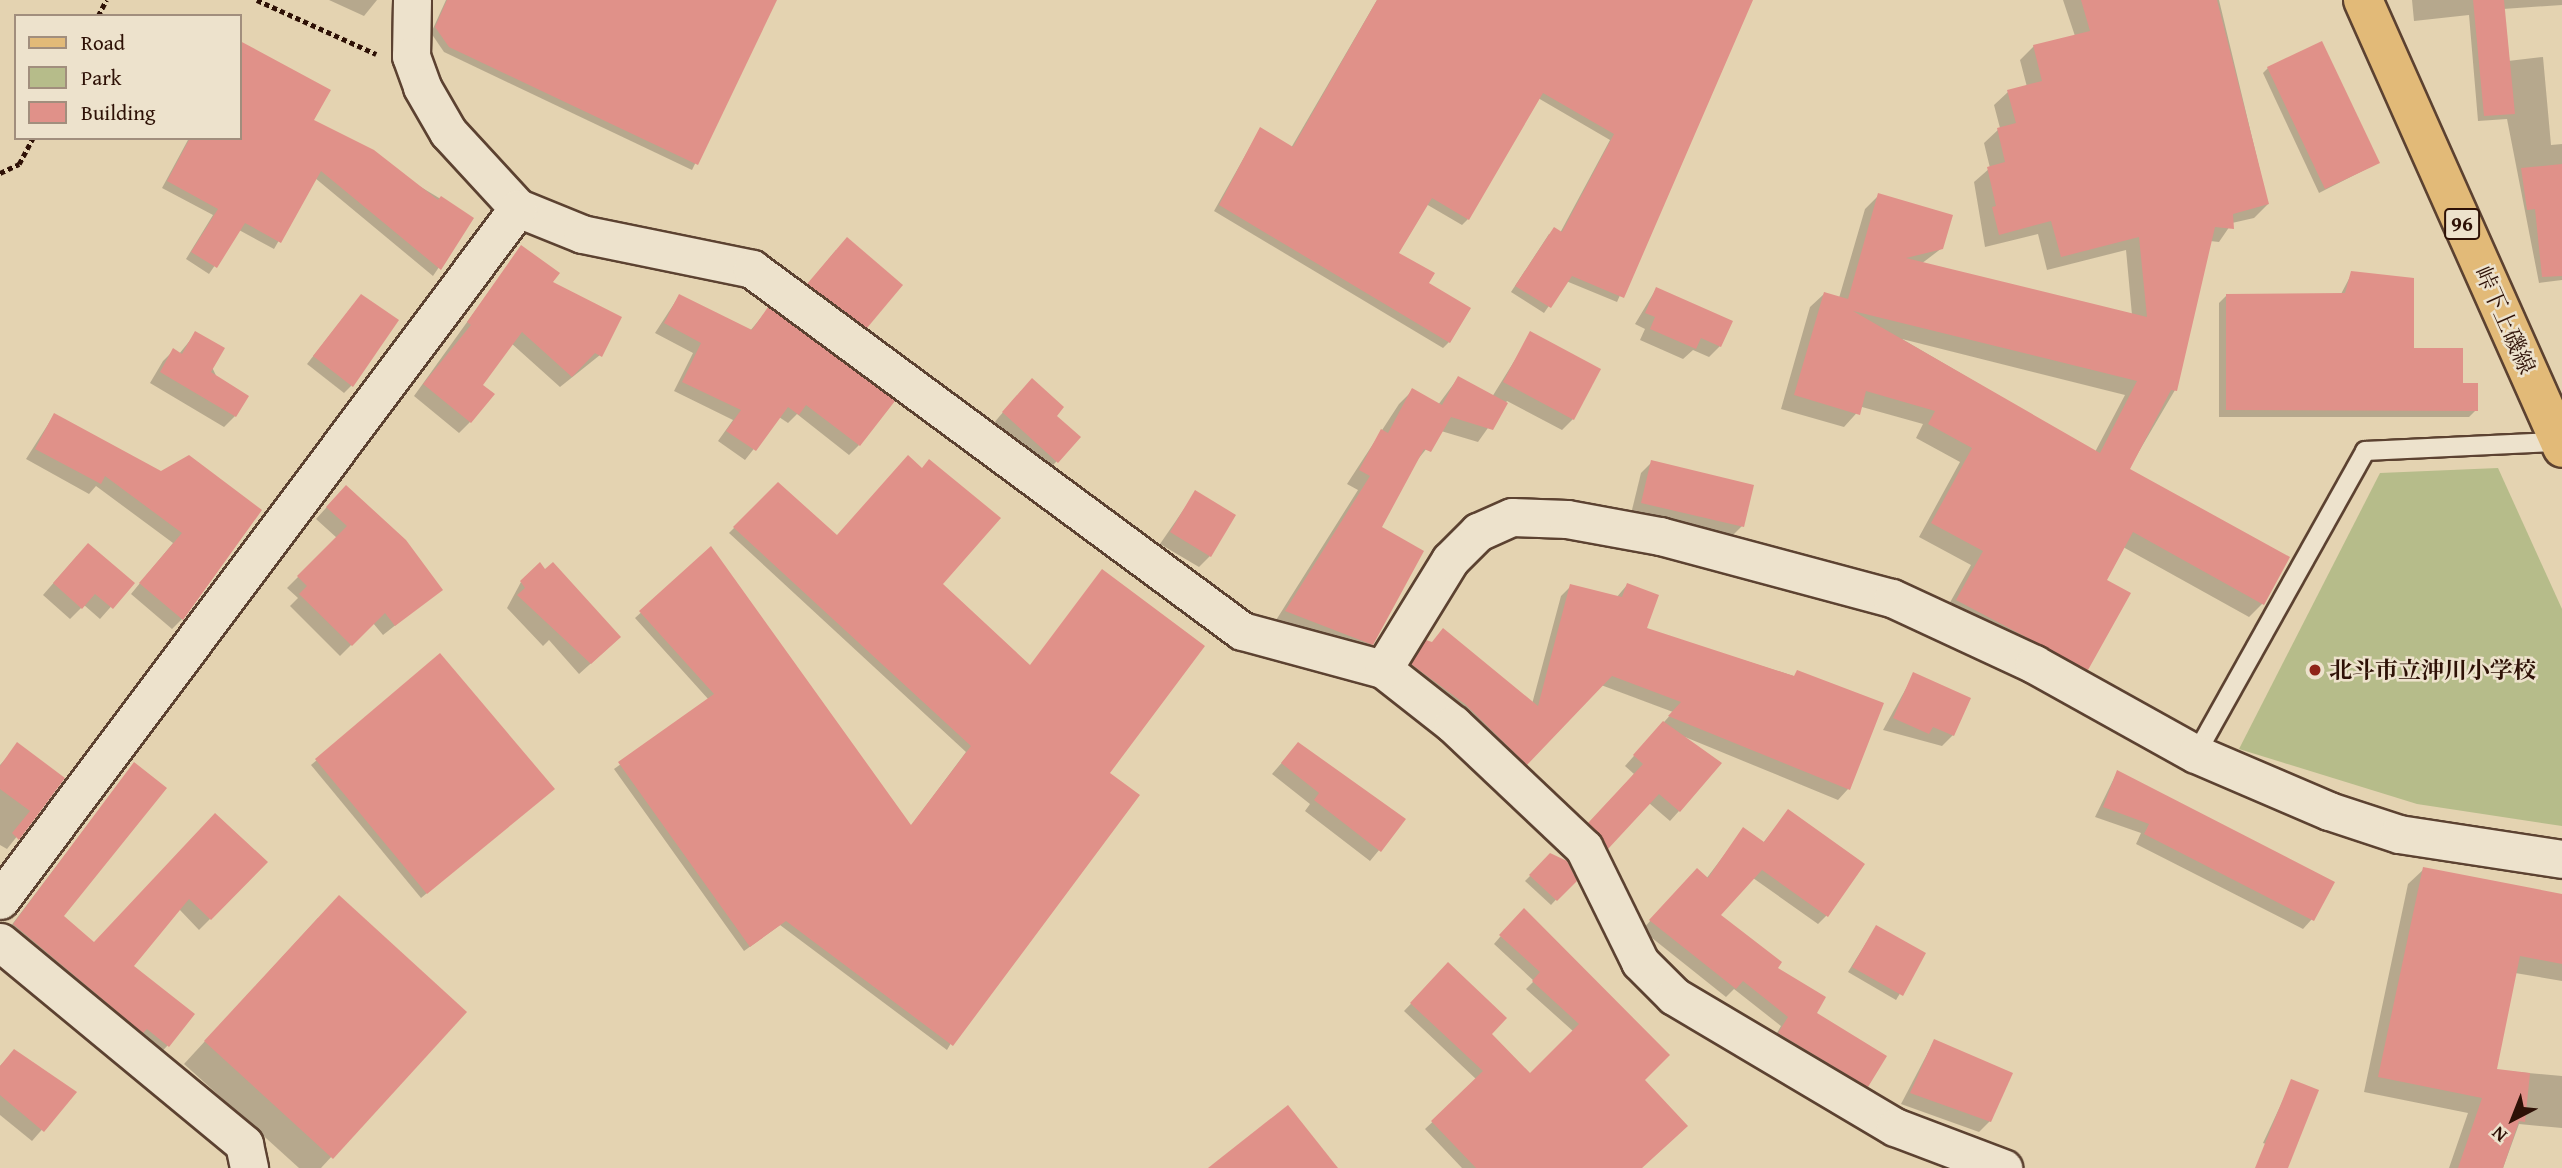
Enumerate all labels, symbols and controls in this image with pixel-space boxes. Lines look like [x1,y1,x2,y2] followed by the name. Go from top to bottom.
[14,14,242,140] legend
[81,27,125,58] text: Road
[81,62,122,93] text: Park
[81,97,155,128] text: Building
[2443,206,2481,242] road number: 96
[2469,262,2541,378] street label: 峠下上磯線
[2329,656,2536,684] place label: 北斗市立沖川小学校
[2307,662,2323,678] marker: 北斗市立沖川小学校
[2478,1084,2548,1154] north arrow
[2485,1120,2513,1149] text: N

